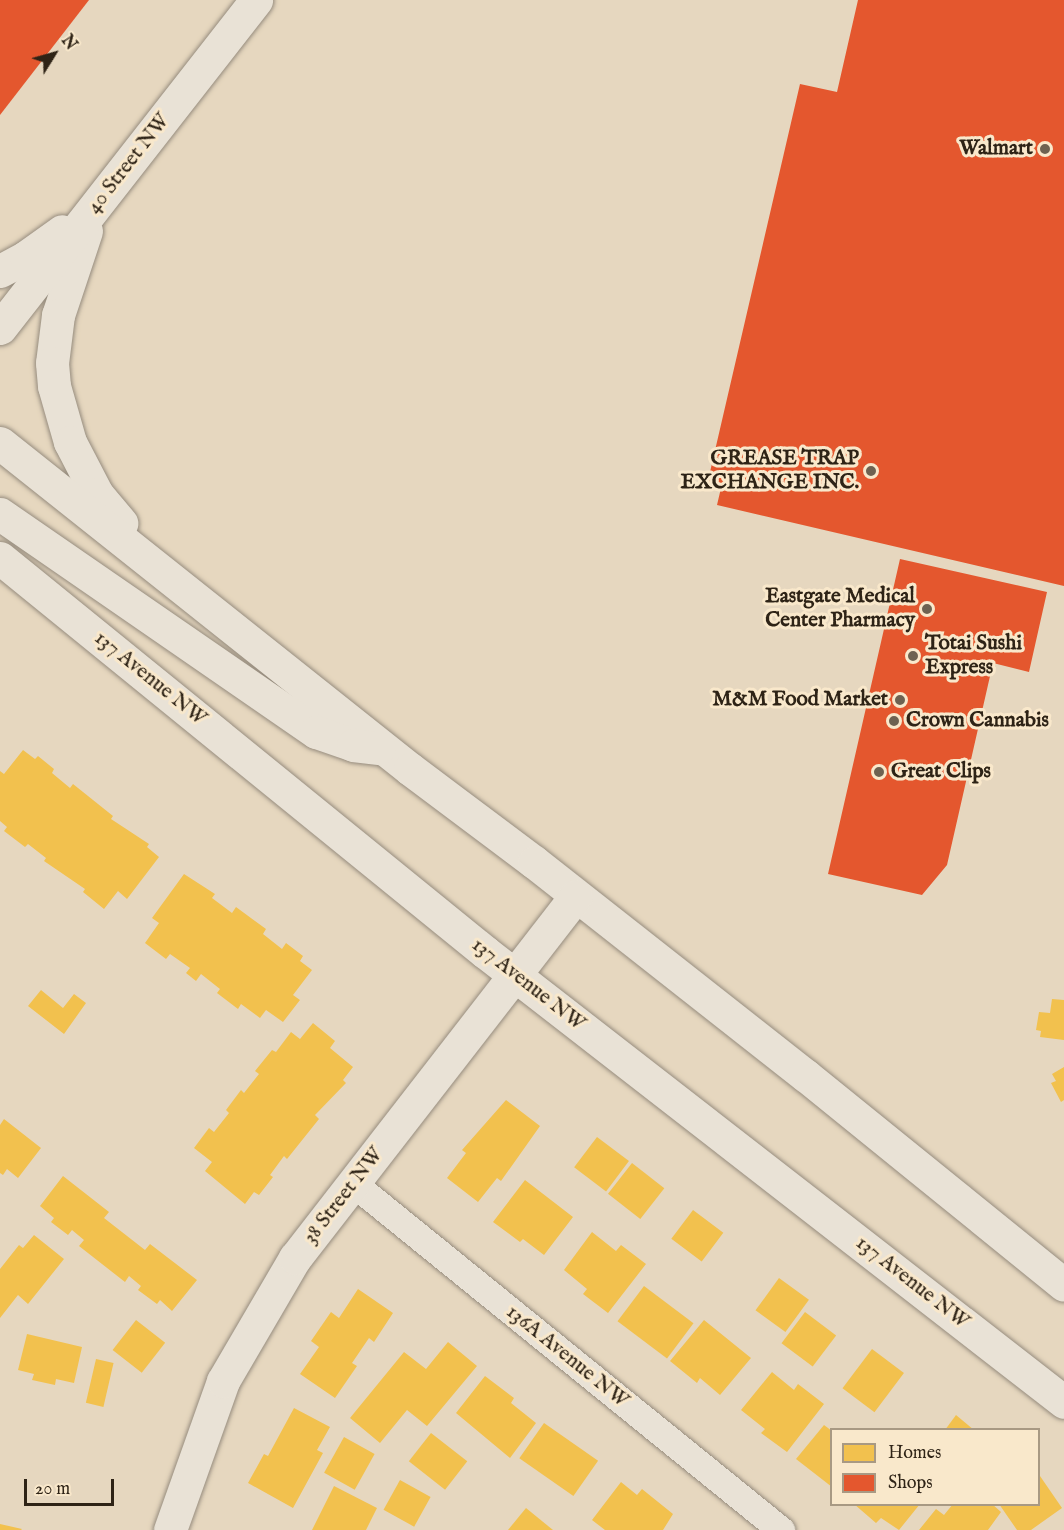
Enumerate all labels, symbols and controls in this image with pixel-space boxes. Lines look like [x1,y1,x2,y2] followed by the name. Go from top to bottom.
[24,24,84,84] north arrow
[56,32,81,55] text: N
[82,109,176,219] street label: 40 Street NW
[959,136,1033,162] place label: Walmart
[1038,142,1052,156] marker: Walmart
[680,446,859,496] place label: GREASE TRAP EXCHANGE INC.
[864,464,878,478] marker: GREASE TRAP EXCHANGE INC.
[765,584,915,634] place label: Eastgate Medical Center Pharmacy
[920,602,934,616] marker: Eastgate Medical Center Pharmacy
[89,626,211,732] street label: 137 Avenue NW
[925,631,1022,681] place label: Totai Sushi Express
[906,649,920,663] marker: Totai Sushi Express
[712,687,888,713] place label: M&M Food Market
[893,693,907,707] marker: M&M Food Market
[906,708,1049,734] place label: Crown Cannabis
[887,714,901,728] marker: Crown Cannabis
[891,759,991,785] place label: Great Clips
[872,765,886,779] marker: Great Clips
[466,933,590,1037] street label: 137 Avenue NW
[298,1143,390,1249] street label: 38 Street NW
[850,1231,974,1335] street label: 137 Avenue NW
[501,1300,633,1414] street label: 136A Avenue NW
[830,1428,1040,1506] legend
[888,1442,941,1465] text: Homes
[27,1467,117,1505] scale bar
[888,1472,933,1495] text: Shops
[35,1478,70,1501] text: 20 m

